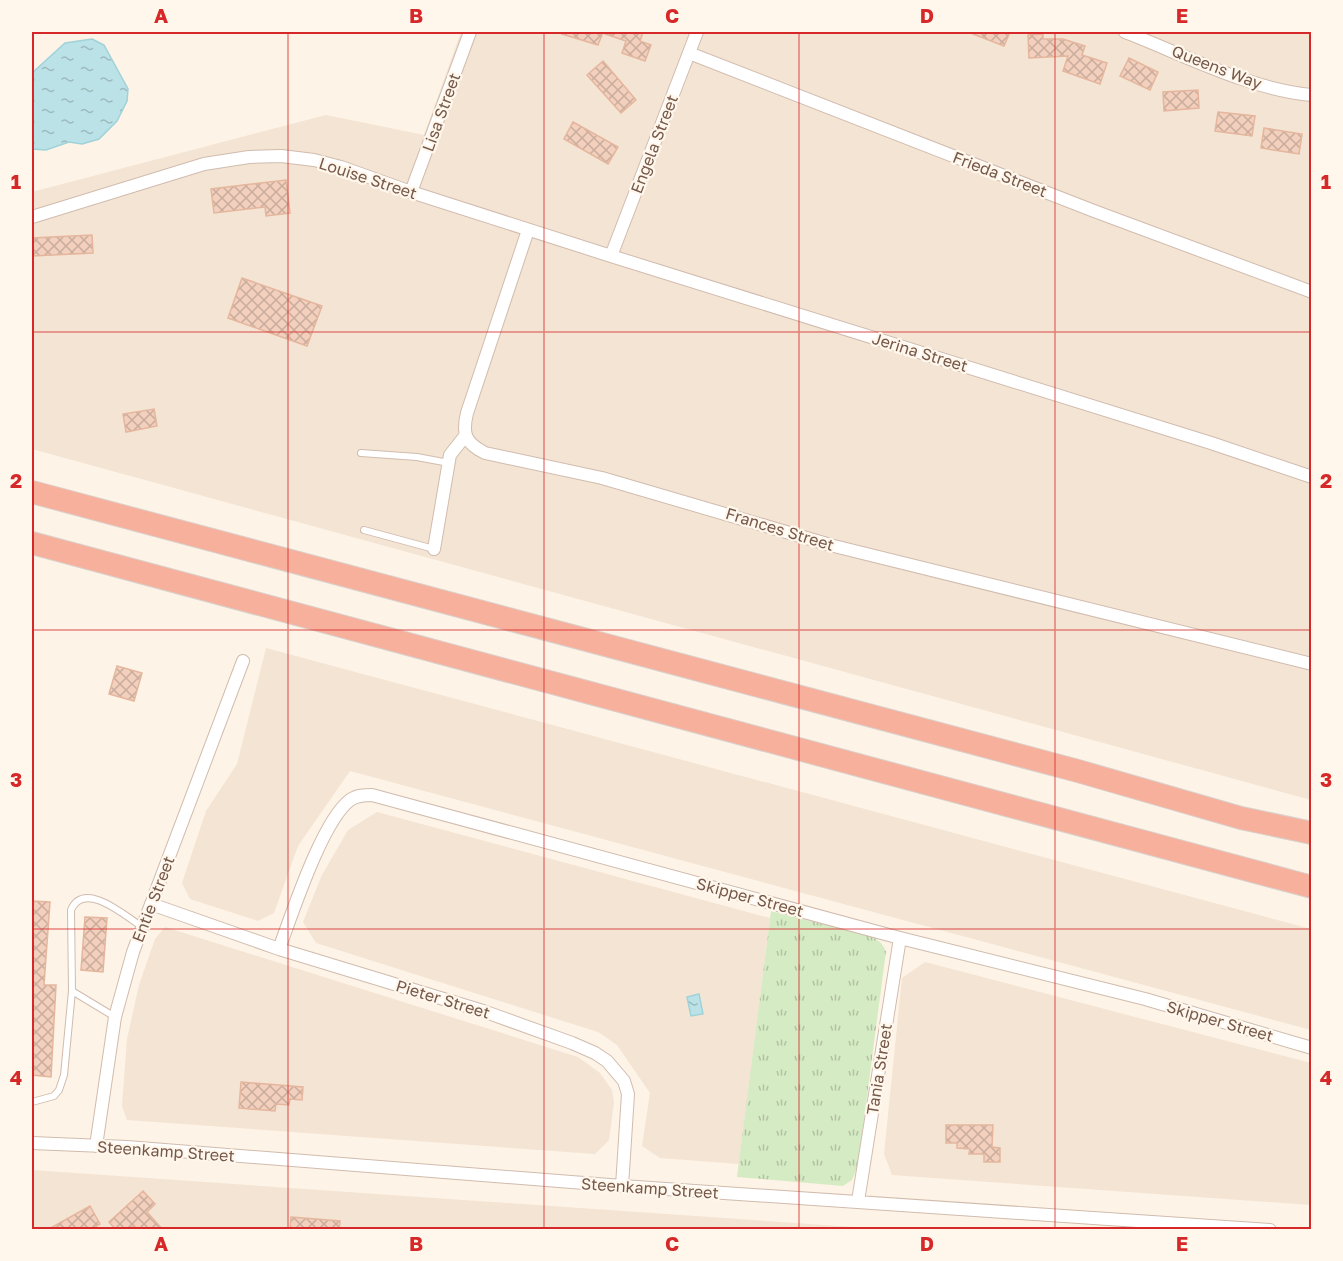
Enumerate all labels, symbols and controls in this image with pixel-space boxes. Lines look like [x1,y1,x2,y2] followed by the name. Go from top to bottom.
[154,3,168,27] text: A
[409,3,423,27] text: B
[665,3,679,27] text: C
[920,3,934,27] text: D
[1176,3,1188,27] text: E
[1169,41,1265,93] street label: Queens Way
[418,70,464,154] street label: Lisa Street
[626,92,682,196] street label: Engela Street
[950,147,1050,201] street label: Frieda Street
[317,153,419,203] street label: Louise Street
[11,169,21,193] text: 1
[1321,169,1331,193] text: 1
[870,328,970,376] street label: Jerina Street
[10,468,22,492] text: 2
[1320,468,1332,492] text: 2
[723,503,837,555] street label: Frances Street
[10,767,22,791] text: 3
[1320,767,1332,791] text: 3
[127,853,179,945] street label: Entie Street
[694,873,806,921] street label: Skipper Street
[394,975,492,1023] street label: Pieter Street
[1164,996,1276,1046] street label: Skipper Street
[862,1022,896,1116] street label: Tania Street
[10,1065,22,1089] text: 4
[1320,1065,1332,1089] text: 4
[96,1136,236,1166] street label: Steenkamp Street
[580,1173,720,1203] street label: Steenkamp Street
[154,1231,168,1255] text: A
[409,1231,423,1255] text: B
[665,1231,679,1255] text: C
[920,1231,934,1255] text: D
[1176,1231,1188,1255] text: E

